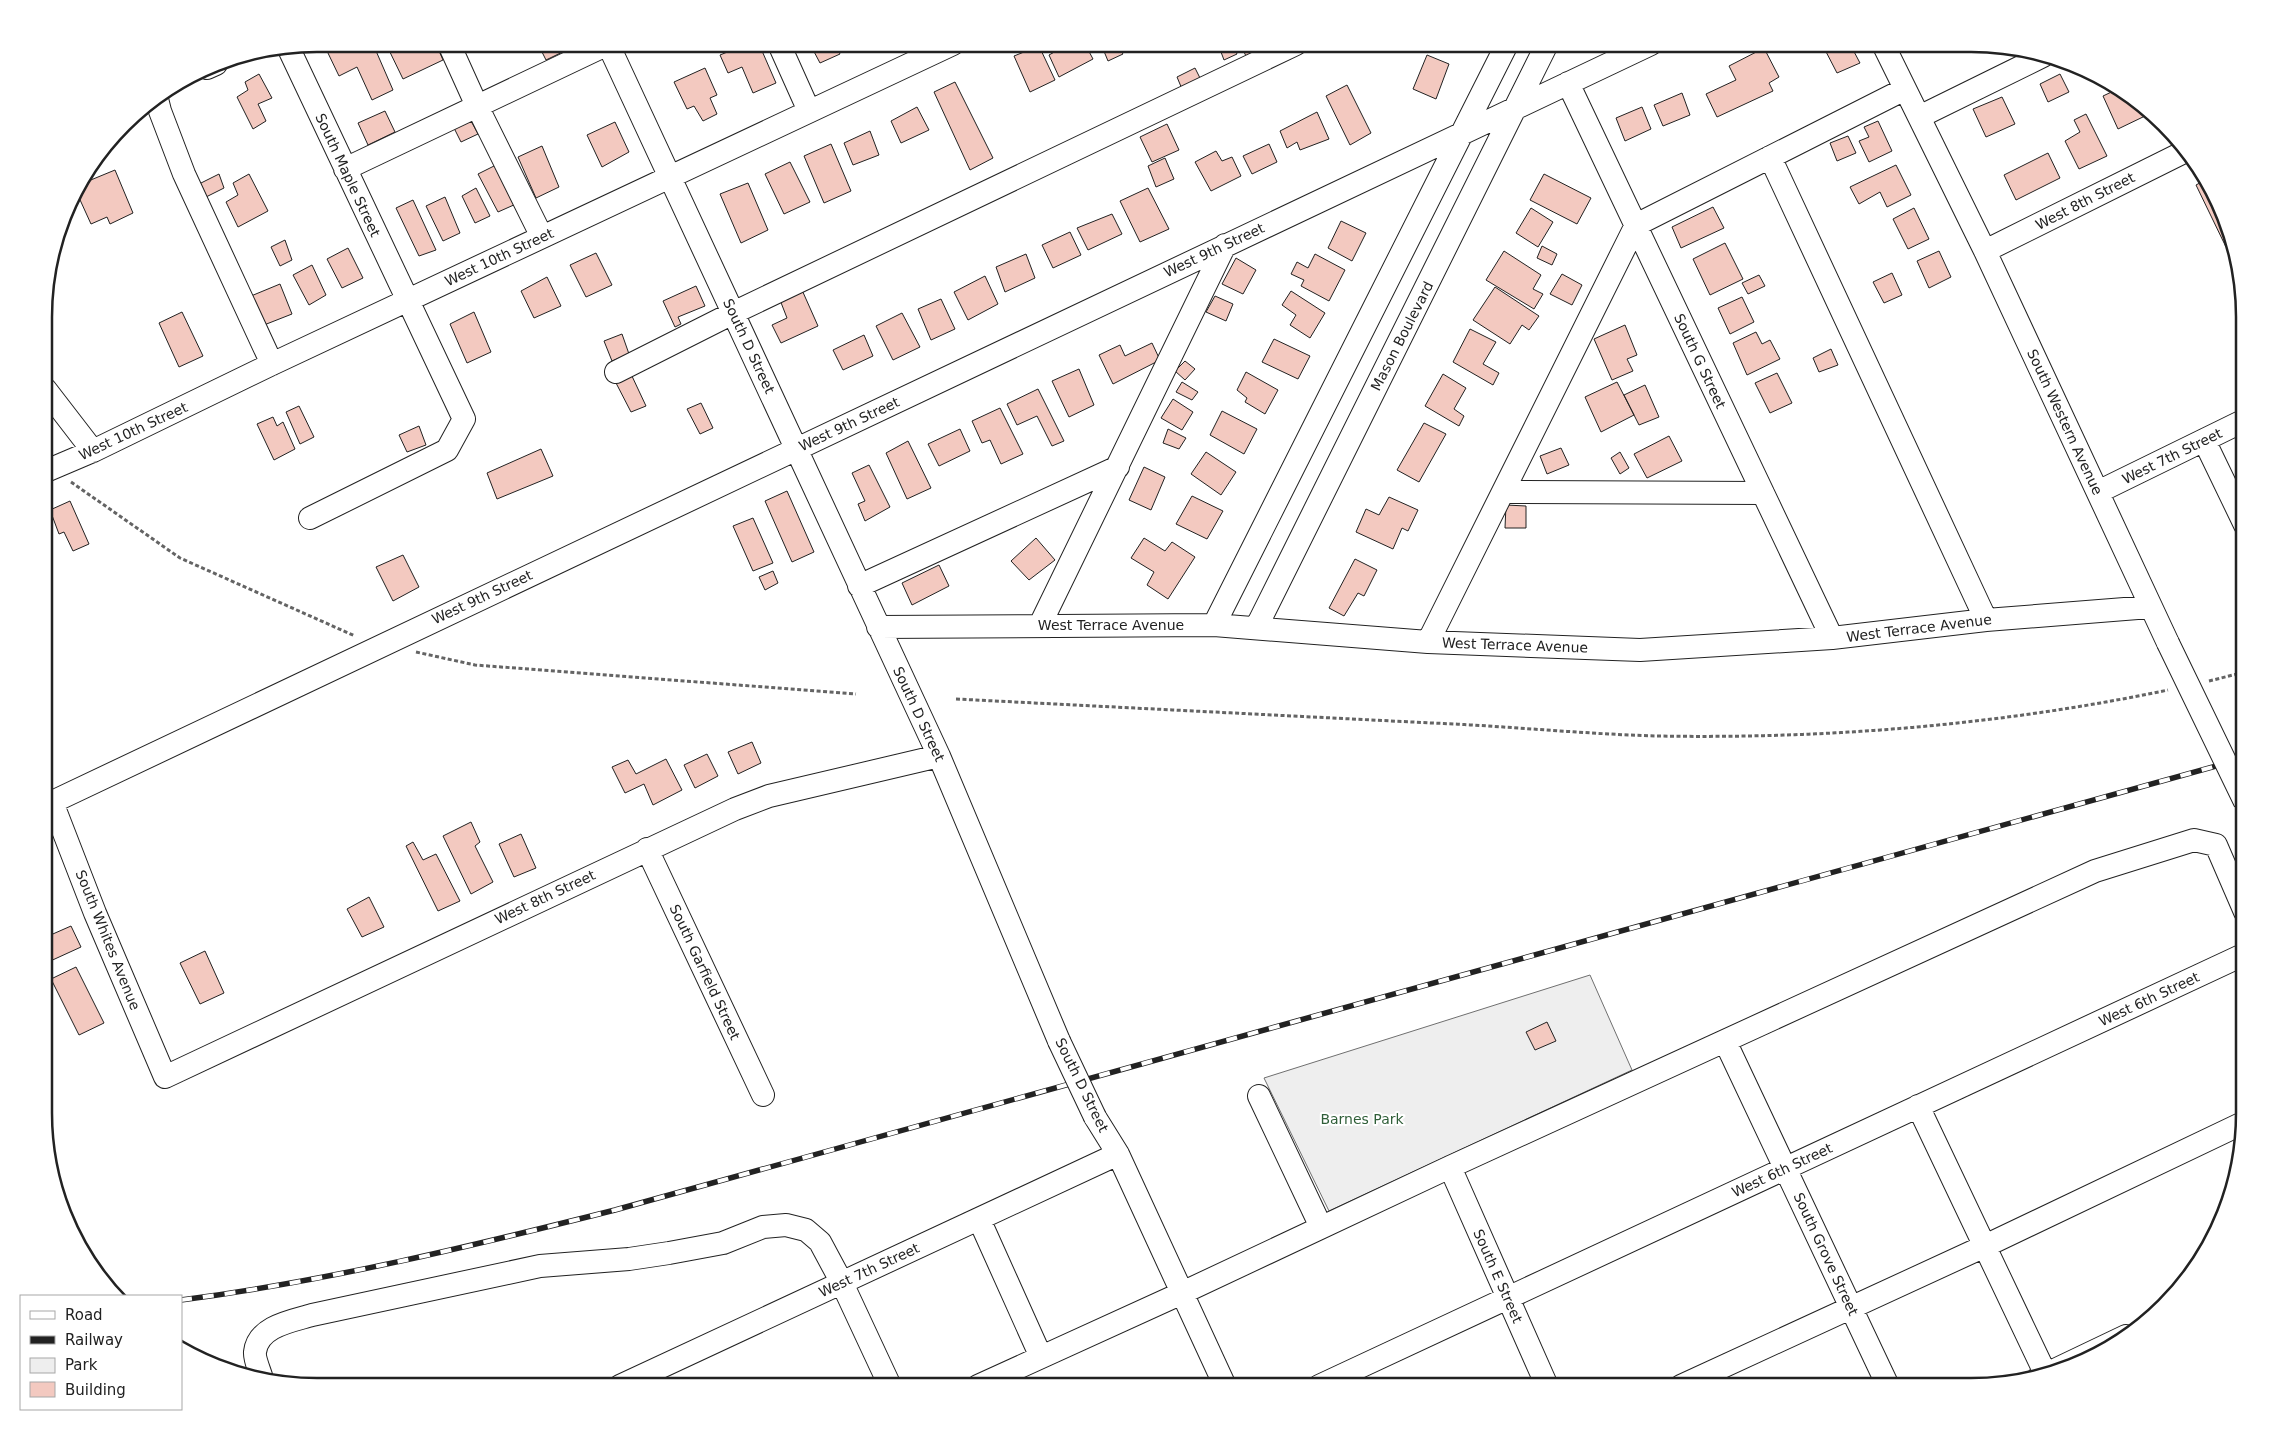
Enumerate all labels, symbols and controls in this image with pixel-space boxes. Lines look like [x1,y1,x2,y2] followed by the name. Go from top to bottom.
[312,111,384,240] street label: South Maple Street
[2033,169,2138,233] street label: West 8th Street
[1161,219,1267,280] street label: West 9th Street
[442,225,556,289] street label: West 10th Street
[1367,279,1437,393] street label: Mason Boulevard
[720,296,778,396] street label: South D Street
[1671,311,1729,412] street label: South G Street
[2024,347,2106,497] street label: South Western Avenue
[796,393,902,454] street label: West 9th Street
[76,399,190,463] street label: West 10th Street
[2119,425,2225,487] street label: West 7th Street
[429,566,535,627] street label: West 9th Street
[1845,611,1993,645] street label: West Terrace Avenue
[1038,617,1184,633] street label: West Terrace Avenue
[1442,634,1588,656] street label: West Terrace Avenue
[890,664,948,764] street label: South D Street
[492,866,598,927] street label: West 8th Street
[73,868,143,1012] street label: South Whites Avenue
[667,902,744,1043] street label: South Garfield Street
[2096,968,2202,1029] street label: West 6th Street
[1052,1035,1112,1135] street label: South D Street
[1320,1111,1404,1127] park label: Barnes Park
[1729,1139,1835,1200] street label: West 6th Street
[1790,1190,1862,1319] street label: South Grove Street
[1470,1227,1526,1326] street label: South E Street
[816,1239,922,1300] street label: West 7th Street
[20,1295,182,1410] legend
[65,1306,103,1324] text: Road
[65,1331,123,1349] text: Railway
[65,1356,98,1374] text: Park
[65,1381,126,1399] text: Building

